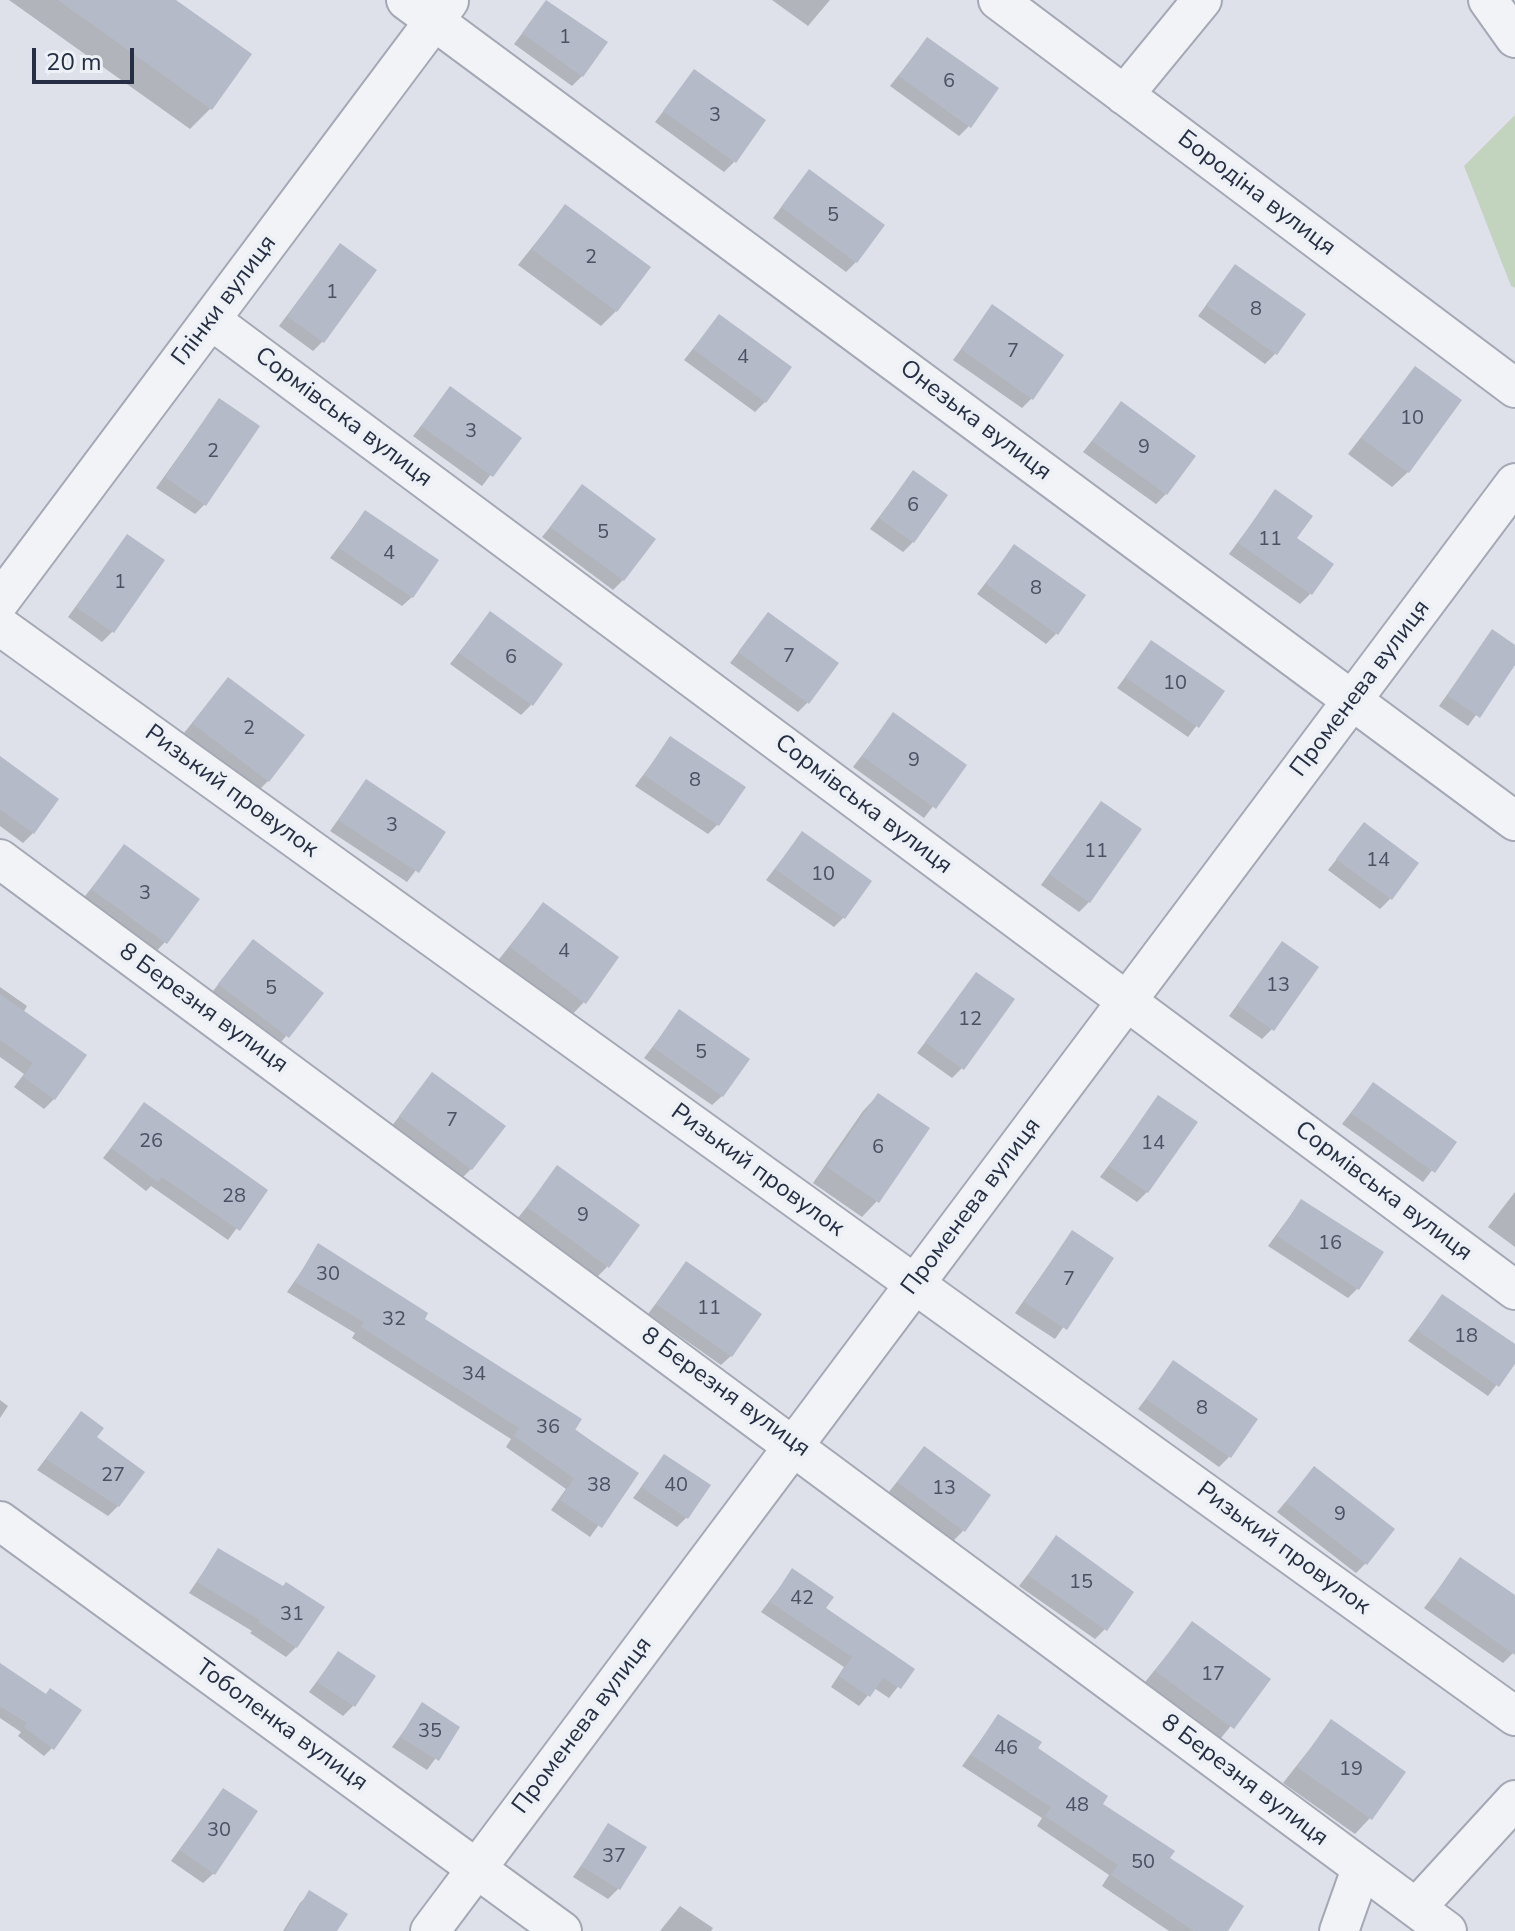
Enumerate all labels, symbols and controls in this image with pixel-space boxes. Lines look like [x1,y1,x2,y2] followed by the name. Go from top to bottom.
[559,26,571,50] house number: 1
[36,32,138,82] scale bar
[46,46,102,78] text: 20 m
[943,70,955,94] house number: 6
[709,104,721,128] house number: 3
[1171,125,1341,263] street label: Бородіна вулиця
[827,204,839,228] house number: 5
[167,230,283,372] street label: Глінки вулиця
[585,246,597,270] house number: 2
[326,281,338,305] house number: 1
[1250,298,1262,322] house number: 8
[1007,340,1019,364] house number: 7
[249,342,437,494] street label: Сормівська вулиця
[737,346,749,370] house number: 4
[894,355,1056,487] street label: Онезька вулиця
[1400,407,1424,431] house number: 10
[465,420,477,444] house number: 3
[1138,436,1150,460] house number: 9
[207,440,219,464] house number: 2
[907,494,919,518] house number: 6
[597,521,609,545] house number: 5
[1258,528,1282,552] house number: 11
[383,542,395,566] house number: 4
[114,571,126,595] house number: 1
[1030,577,1042,601] house number: 8
[1285,595,1437,783] street label: Променева вулиця
[783,645,795,669] house number: 7
[505,646,517,670] house number: 6
[1163,672,1187,696] house number: 10
[243,717,255,741] house number: 2
[139,719,323,865] street label: Ризький провулок
[769,729,957,881] street label: Сормівська вулиця
[908,749,920,773] house number: 9
[689,769,701,793] house number: 8
[386,814,398,838] house number: 3
[1084,840,1108,864] house number: 11
[1366,849,1390,873] house number: 14
[811,863,835,887] house number: 10
[139,882,151,906] house number: 3
[113,938,293,1080] street label: 8 Березня вулиця
[558,940,570,964] house number: 4
[1266,974,1290,998] house number: 13
[265,977,277,1001] house number: 5
[958,1008,982,1032] house number: 12
[695,1041,707,1065] house number: 5
[665,1098,849,1244] street label: Ризький провулок
[446,1109,458,1133] house number: 7
[896,1113,1048,1301] street label: Променева вулиця
[1289,1116,1477,1268] street label: Сормівська вулиця
[139,1130,163,1154] house number: 26
[1141,1132,1165,1156] house number: 14
[872,1136,884,1160] house number: 6
[222,1185,246,1209] house number: 28
[577,1204,589,1228] house number: 9
[1318,1232,1342,1256] house number: 16
[316,1263,340,1287] house number: 30
[1063,1268,1075,1292] house number: 7
[697,1297,721,1321] house number: 11
[382,1308,406,1332] house number: 32
[635,1322,815,1464] street label: 8 Березня вулиця
[1454,1325,1478,1349] house number: 18
[462,1363,486,1387] house number: 34
[1196,1397,1208,1421] house number: 8
[536,1416,560,1440] house number: 36
[101,1464,125,1488] house number: 27
[587,1474,611,1498] house number: 38
[664,1474,688,1498] house number: 40
[1191,1476,1375,1622] street label: Ризький провулок
[932,1477,956,1501] house number: 13
[1334,1503,1346,1527] house number: 9
[1069,1571,1093,1595] house number: 15
[790,1587,814,1611] house number: 42
[280,1603,304,1627] house number: 31
[507,1632,659,1820] street label: Променева вулиця
[189,1654,373,1798] street label: Тоболенка вулиця
[1201,1663,1225,1687] house number: 17
[1155,1709,1333,1853] street label: 8 Березня вулиця
[418,1720,442,1744] house number: 35
[994,1737,1018,1761] house number: 46
[1339,1758,1363,1782] house number: 19
[1065,1794,1089,1818] house number: 48
[207,1819,231,1843] house number: 30
[602,1845,626,1869] house number: 37
[1131,1851,1155,1875] house number: 50

